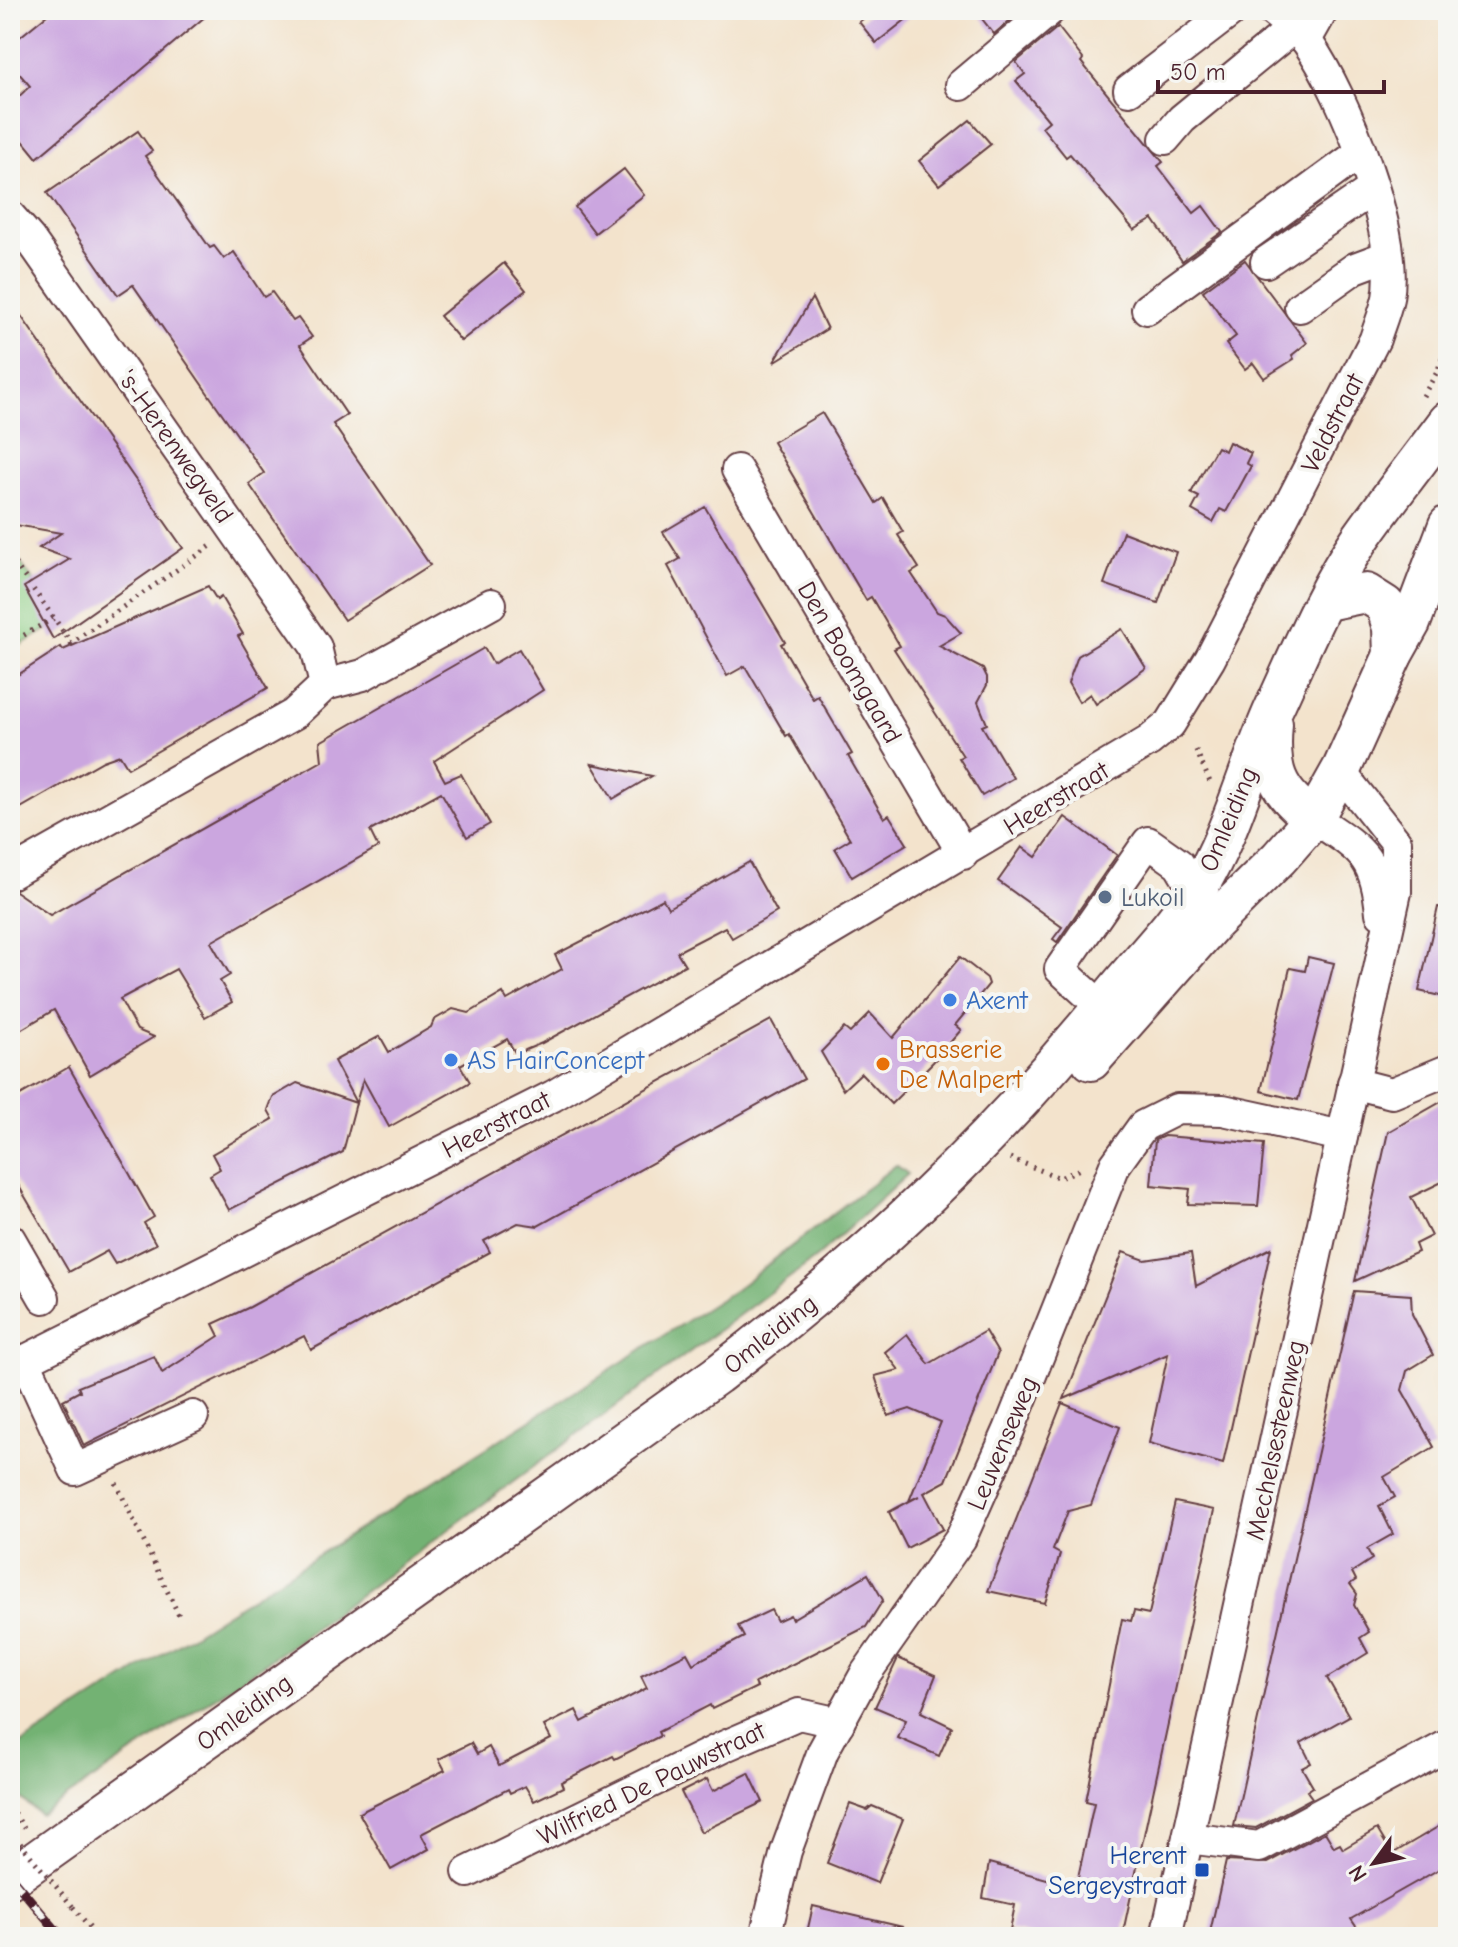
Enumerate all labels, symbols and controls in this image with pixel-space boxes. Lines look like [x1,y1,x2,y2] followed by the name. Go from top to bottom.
[1158,44,1384,94] scale bar
[1170,58,1226,86] text: 50 m
[111,364,239,529] street label: 's-Herenwegveld
[1295,367,1371,478] street label: Veldstraat
[791,576,908,749] street label: Den Boomgaard
[998,755,1116,842] street label: Heerstraat
[1193,763,1264,876] street label: Omleiding
[1121,883,1184,913] place label: Lukoil
[1096,888,1114,906] marker: Lukoil
[966,986,1029,1016] place label: Axent
[941,991,959,1009] marker: Axent
[899,1035,1024,1095] place label: Brasserie De Malpert
[467,1046,646,1076] place label: AS HairConcept
[442,1051,460,1069] marker: AS HairConcept
[874,1055,892,1073] marker: Brasserie De Malpert
[437,1084,557,1165] street label: Heerstraat
[718,1289,823,1381] street label: Omleiding
[1240,1338,1312,1543] street label: Mechelsesteenweg
[961,1372,1045,1515] street label: Leuvenseweg
[191,1668,298,1757] street label: Omleiding
[533,1715,771,1852] street label: Wilfried De Pauwstraat
[1334,1823,1414,1903] north arrow
[1048,1841,1188,1901] place label: Herent Sergeystraat
[1343,1860,1373,1886] text: N
[1193,1861,1211,1879] marker: Herent Sergeystraat

